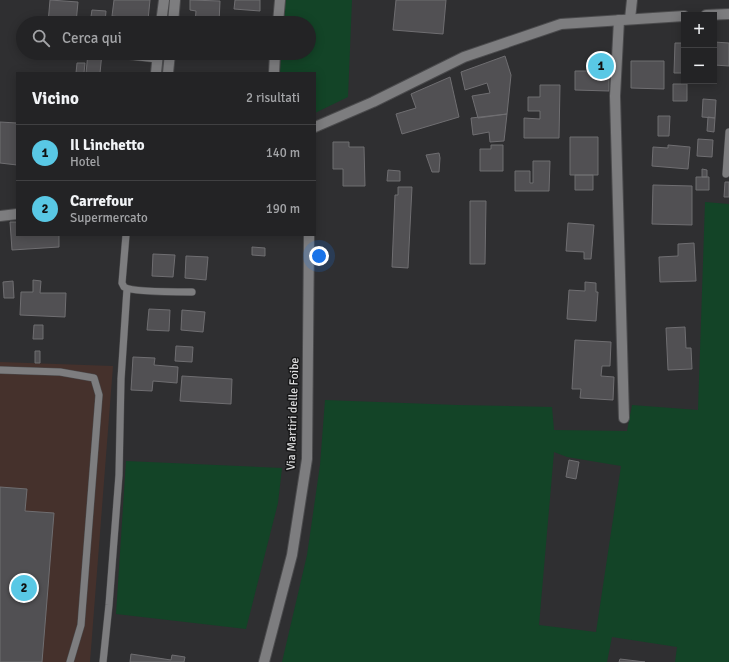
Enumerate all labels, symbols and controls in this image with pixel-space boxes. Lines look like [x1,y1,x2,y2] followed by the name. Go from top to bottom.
[681,12,717,84] map controls
[681,12,717,48] button: +
[16,16,316,60] search box
[30,27,52,49] icon: search
[62,29,122,47] text: Cerca qui
[681,48,717,84] button: −
[588,51,614,81] pin: 1
[32,88,79,109] text: Vicino
[246,90,300,106] text: 2 risultati
[70,136,145,154] text: Il Linchetto
[41,145,49,161] text: 1
[266,145,300,161] text: 140 m
[70,154,100,170] text: Hotel
[70,192,133,210] text: Carrefour
[41,201,49,217] text: 2
[266,201,300,217] text: 190 m
[70,210,148,226] text: Supermercato
[309,246,329,266] your location
[284,357,302,471] street label: Via Martiri delle Foibe
[11,573,37,603] pin: 2

